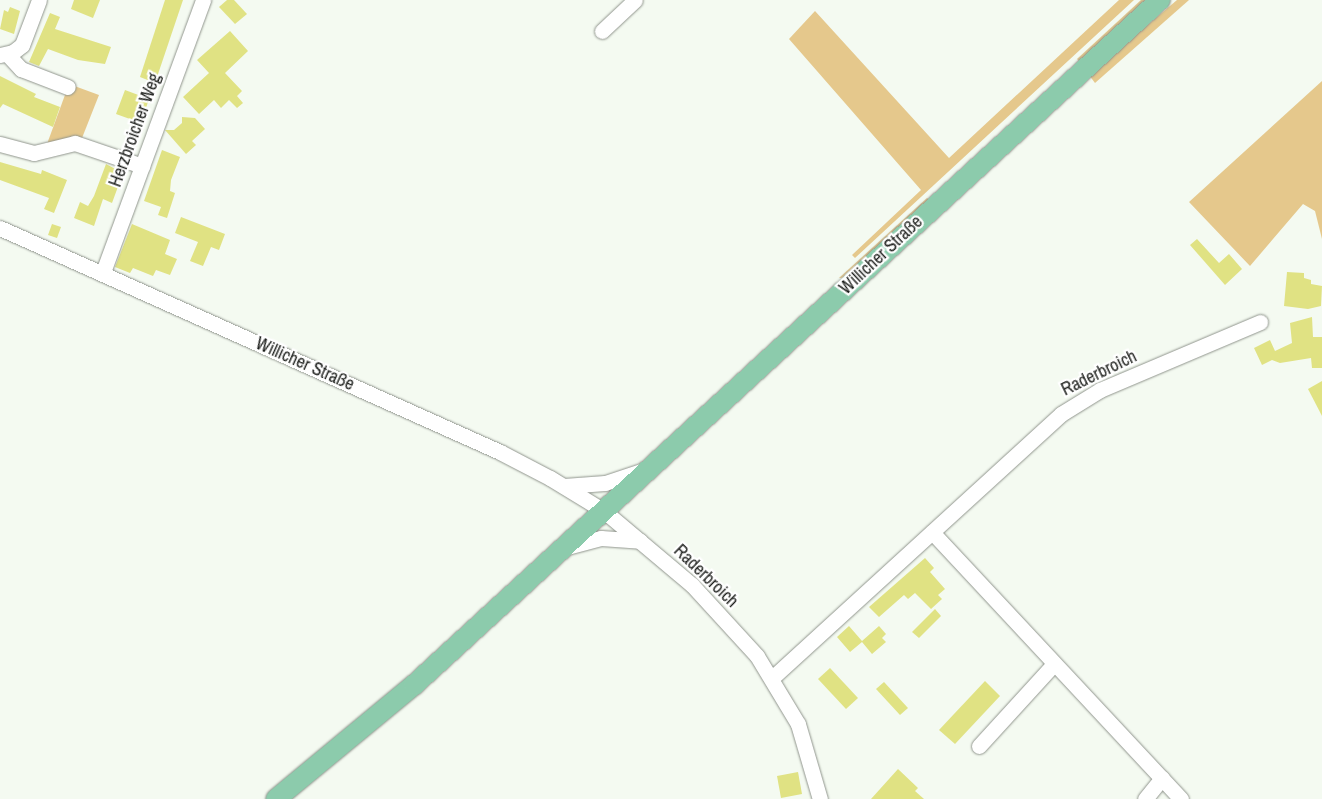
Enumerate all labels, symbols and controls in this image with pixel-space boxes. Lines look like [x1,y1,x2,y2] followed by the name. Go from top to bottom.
[104,70,166,190] street label: Herzbroicher Weg
[835,211,927,299] street label: Willicher Straße
[252,333,358,395] street label: Willicher Straße
[1058,345,1140,401] street label: Raderbroich
[669,540,743,612] street label: Raderbroich

